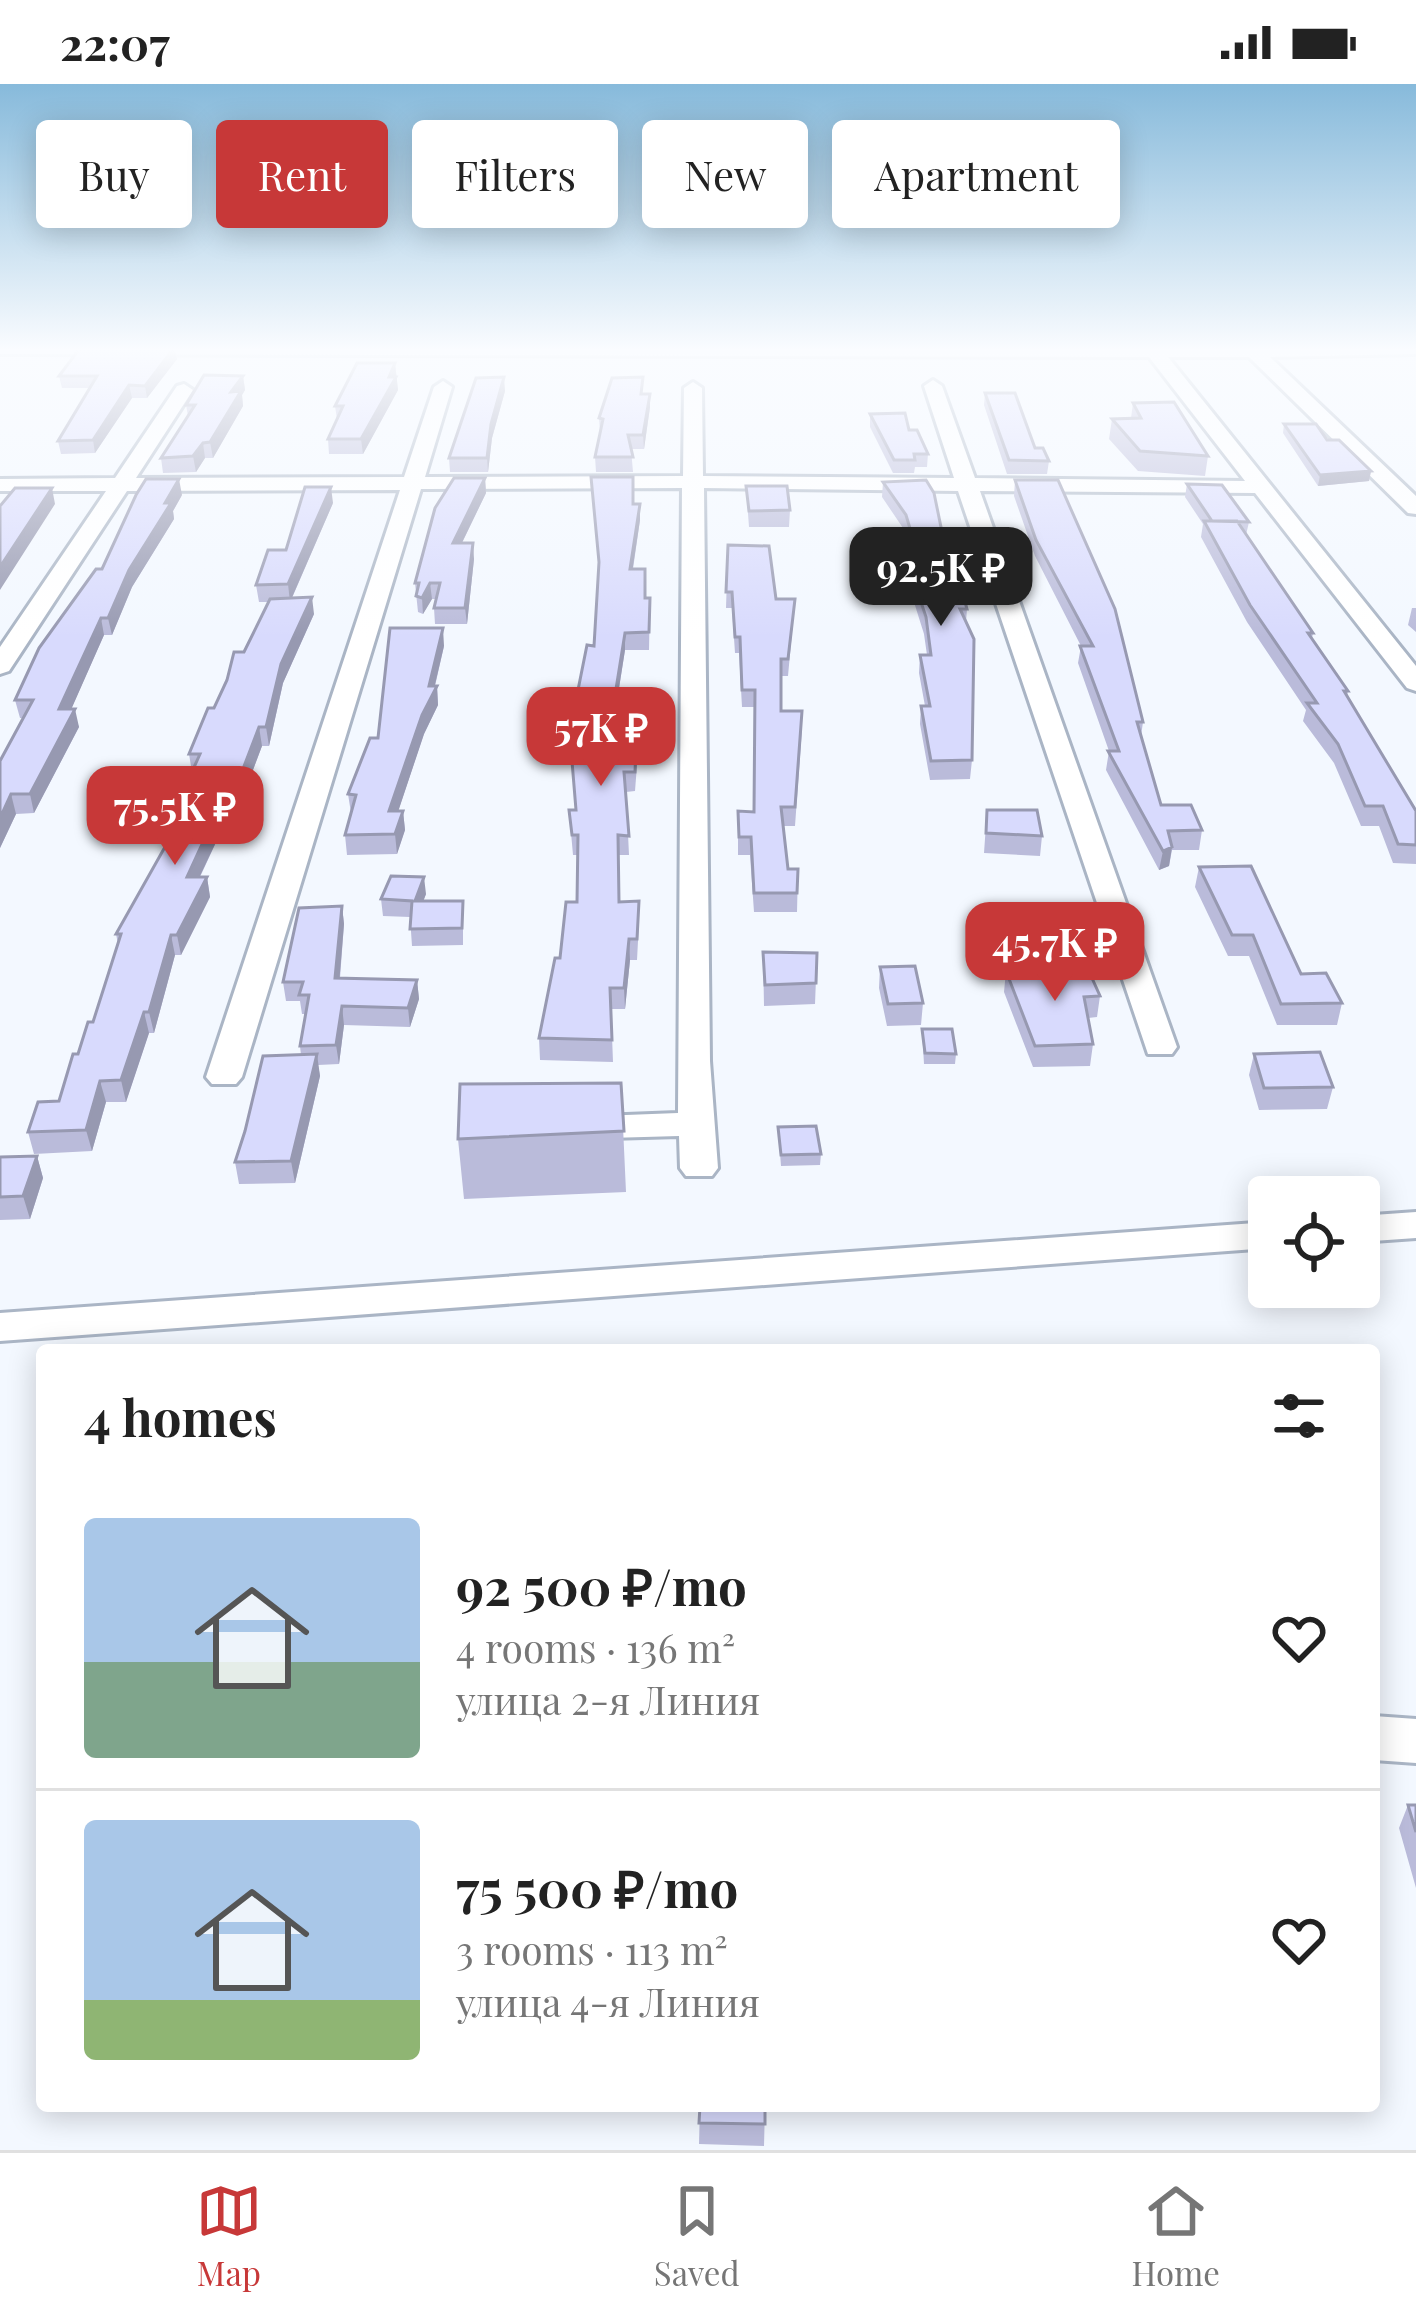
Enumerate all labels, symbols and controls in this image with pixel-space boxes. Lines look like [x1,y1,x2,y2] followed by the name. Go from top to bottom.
[60,12,170,72] text: 22:07
[36,120,192,228] chip: Buy
[216,120,388,228] chip: Rent
[412,120,618,228] chip: Filters
[642,120,808,228] chip: New
[832,120,1120,228] chip: Apartment
[830,527,1052,629] pin: 92.5K ₽
[876,540,1006,592] text: 92.5K ₽
[517,687,685,789] pin: 57K ₽
[554,700,648,752] text: 57K ₽
[64,766,286,868] pin: 75.5K ₽
[114,779,236,831] text: 75.5K ₽
[944,902,1166,1004] pin: 45.7K ₽
[992,915,1118,967] text: 45.7K ₽
[1248,1176,1380,1308] map controls
[1248,1176,1380,1308] button: locate
[84,1382,277,1450] text: 4 homes
[1266,1383,1332,1449] icon: filters
[456,1551,747,1619] text: 92 500 ₽/mo
[180,1566,324,1710] icon: home
[1266,1605,1332,1671] icon: heart
[456,1621,735,1673] text: 4 rooms · 136 m²
[456,1673,760,1725] text: улица 2-я Линия
[456,1853,738,1921] text: 75 500 ₽/mo
[180,1868,324,2012] icon: home
[1266,1907,1332,1973] icon: heart
[456,1923,728,1975] text: 3 rooms · 113 m²
[456,1975,760,2027] text: улица 4-я Линия
[196,2178,262,2294] tab: Map
[654,2178,740,2294] tab: Saved
[1132,2178,1220,2294] tab: Home

